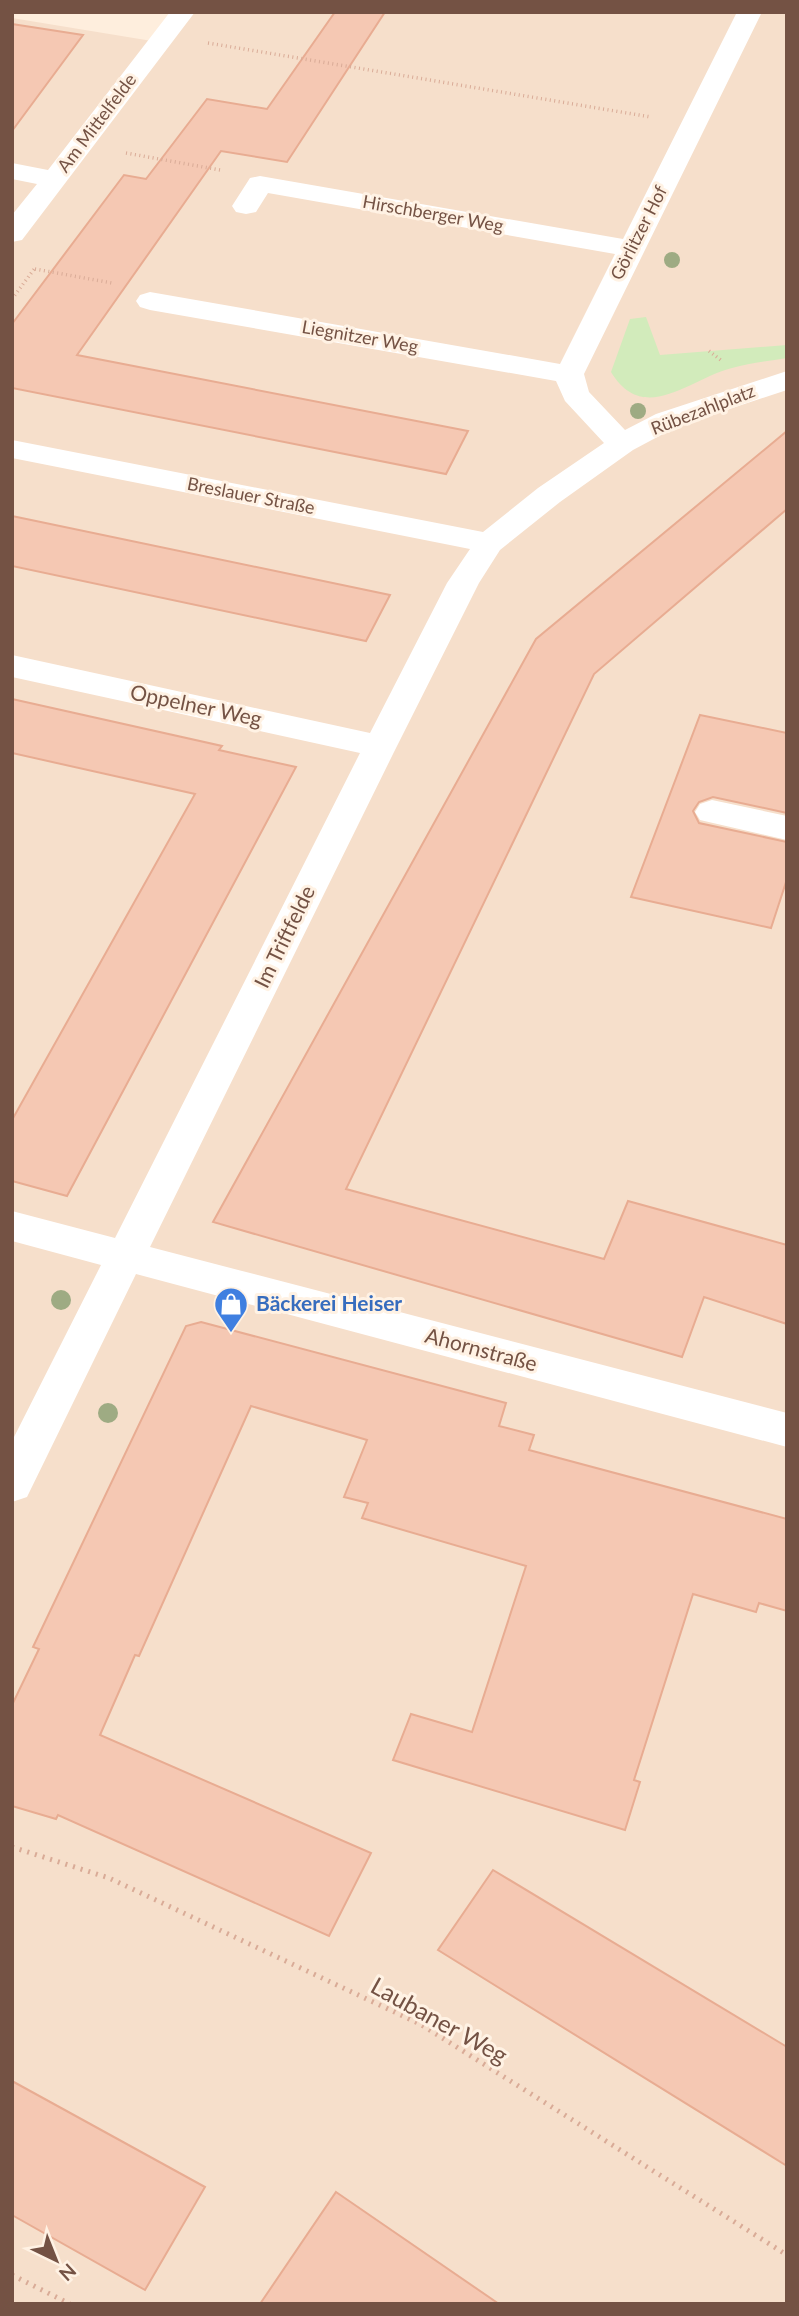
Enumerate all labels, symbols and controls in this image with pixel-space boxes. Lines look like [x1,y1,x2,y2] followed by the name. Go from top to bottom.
[52,69,140,176] street label: Am Mittelfelde
[605,181,672,283] street label: Görlitzer Hof
[361,190,505,236] street label: Hirschberger Weg
[300,315,420,357] street label: Liegnitzer Weg
[648,379,758,439] street label: Rübezahlplatz
[186,472,317,518] street label: Breslauer Straße
[128,678,264,731] street label: Oppelner Weg
[248,881,319,992] street label: Im Triftfelde
[212,1285,250,1334] shop icon: Bäckerei Heiser
[256,1290,402,1315] place label: Bäckerei Heiser
[423,1322,540,1376] street label: Ahornstraße
[366,1970,513,2069] street label: Laubaner Weg
[21,2225,91,2295] north arrow
[55,2259,81,2286] text: N

